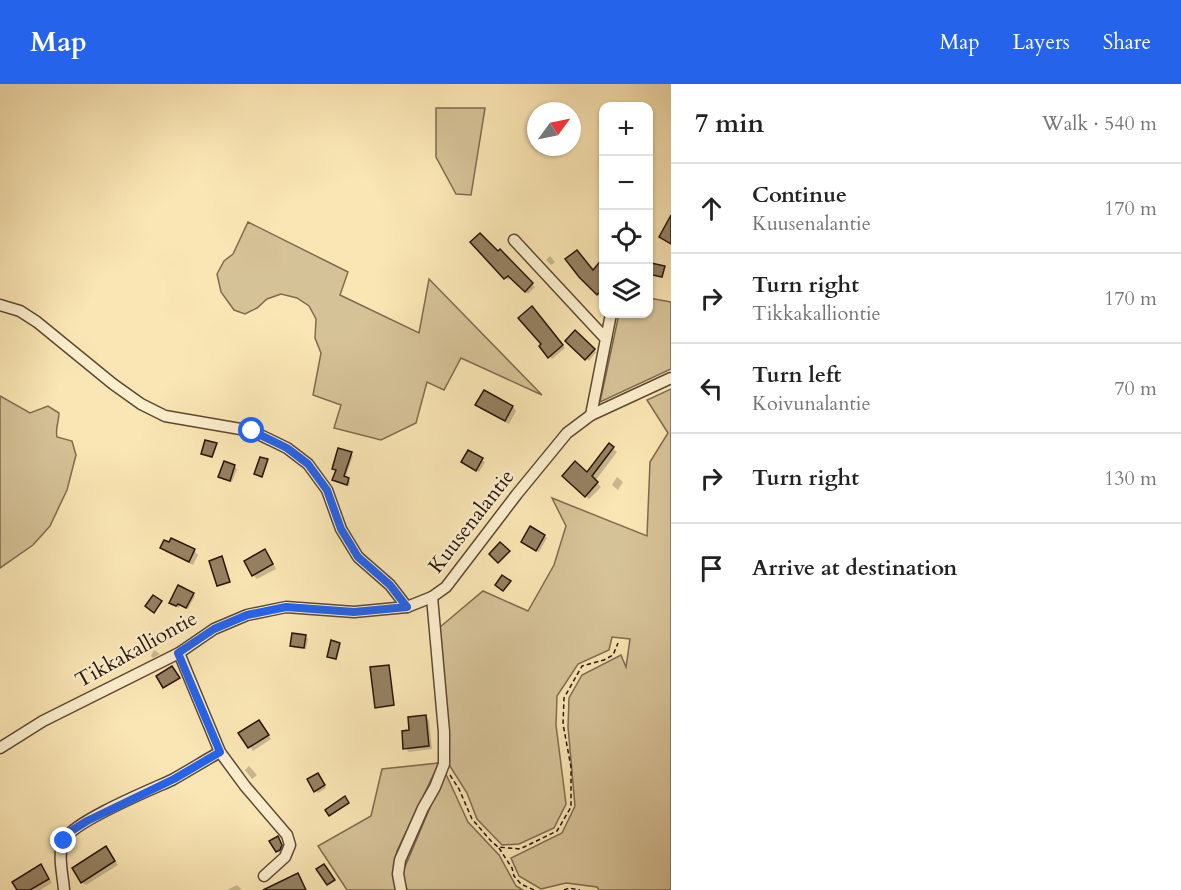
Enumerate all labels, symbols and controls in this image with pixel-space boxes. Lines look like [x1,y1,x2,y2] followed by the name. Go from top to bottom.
[30,23,87,61] text: Map
[940,28,980,57] text: Map
[1013,28,1070,57] text: Layers
[1103,28,1151,57] text: Share
[527,102,581,156] north arrow
[599,102,653,318] map controls
[599,102,653,156] button: +
[695,106,764,141] text: 7 min
[1042,110,1157,137] text: Walk · 540 m
[599,156,653,210] button: −
[752,180,847,210] text: Continue
[695,192,728,225] icon: ahead
[1104,195,1157,222] text: 170 m
[599,210,653,264] button: locate
[752,210,871,237] text: Kuusenalantie
[599,264,653,318] button: layers
[752,270,859,300] text: Turn right
[695,282,728,315] icon: right
[1104,285,1157,312] text: 170 m
[752,300,881,327] text: Tikkakalliontie
[752,360,841,390] text: Turn left
[695,372,728,405] icon: left
[1114,375,1157,402] text: 70 m
[752,390,871,417] text: Koivunalantie
[238,417,264,443] route start
[695,462,728,495] icon: right
[422,463,521,579] street label: Kuusenalantie
[752,463,859,493] text: Turn right
[1104,465,1157,492] text: 130 m
[695,552,728,585] icon: arrive
[752,553,957,583] text: Arrive at destination
[70,604,202,695] street label: Tikkakalliontie
[50,827,76,853] route end

